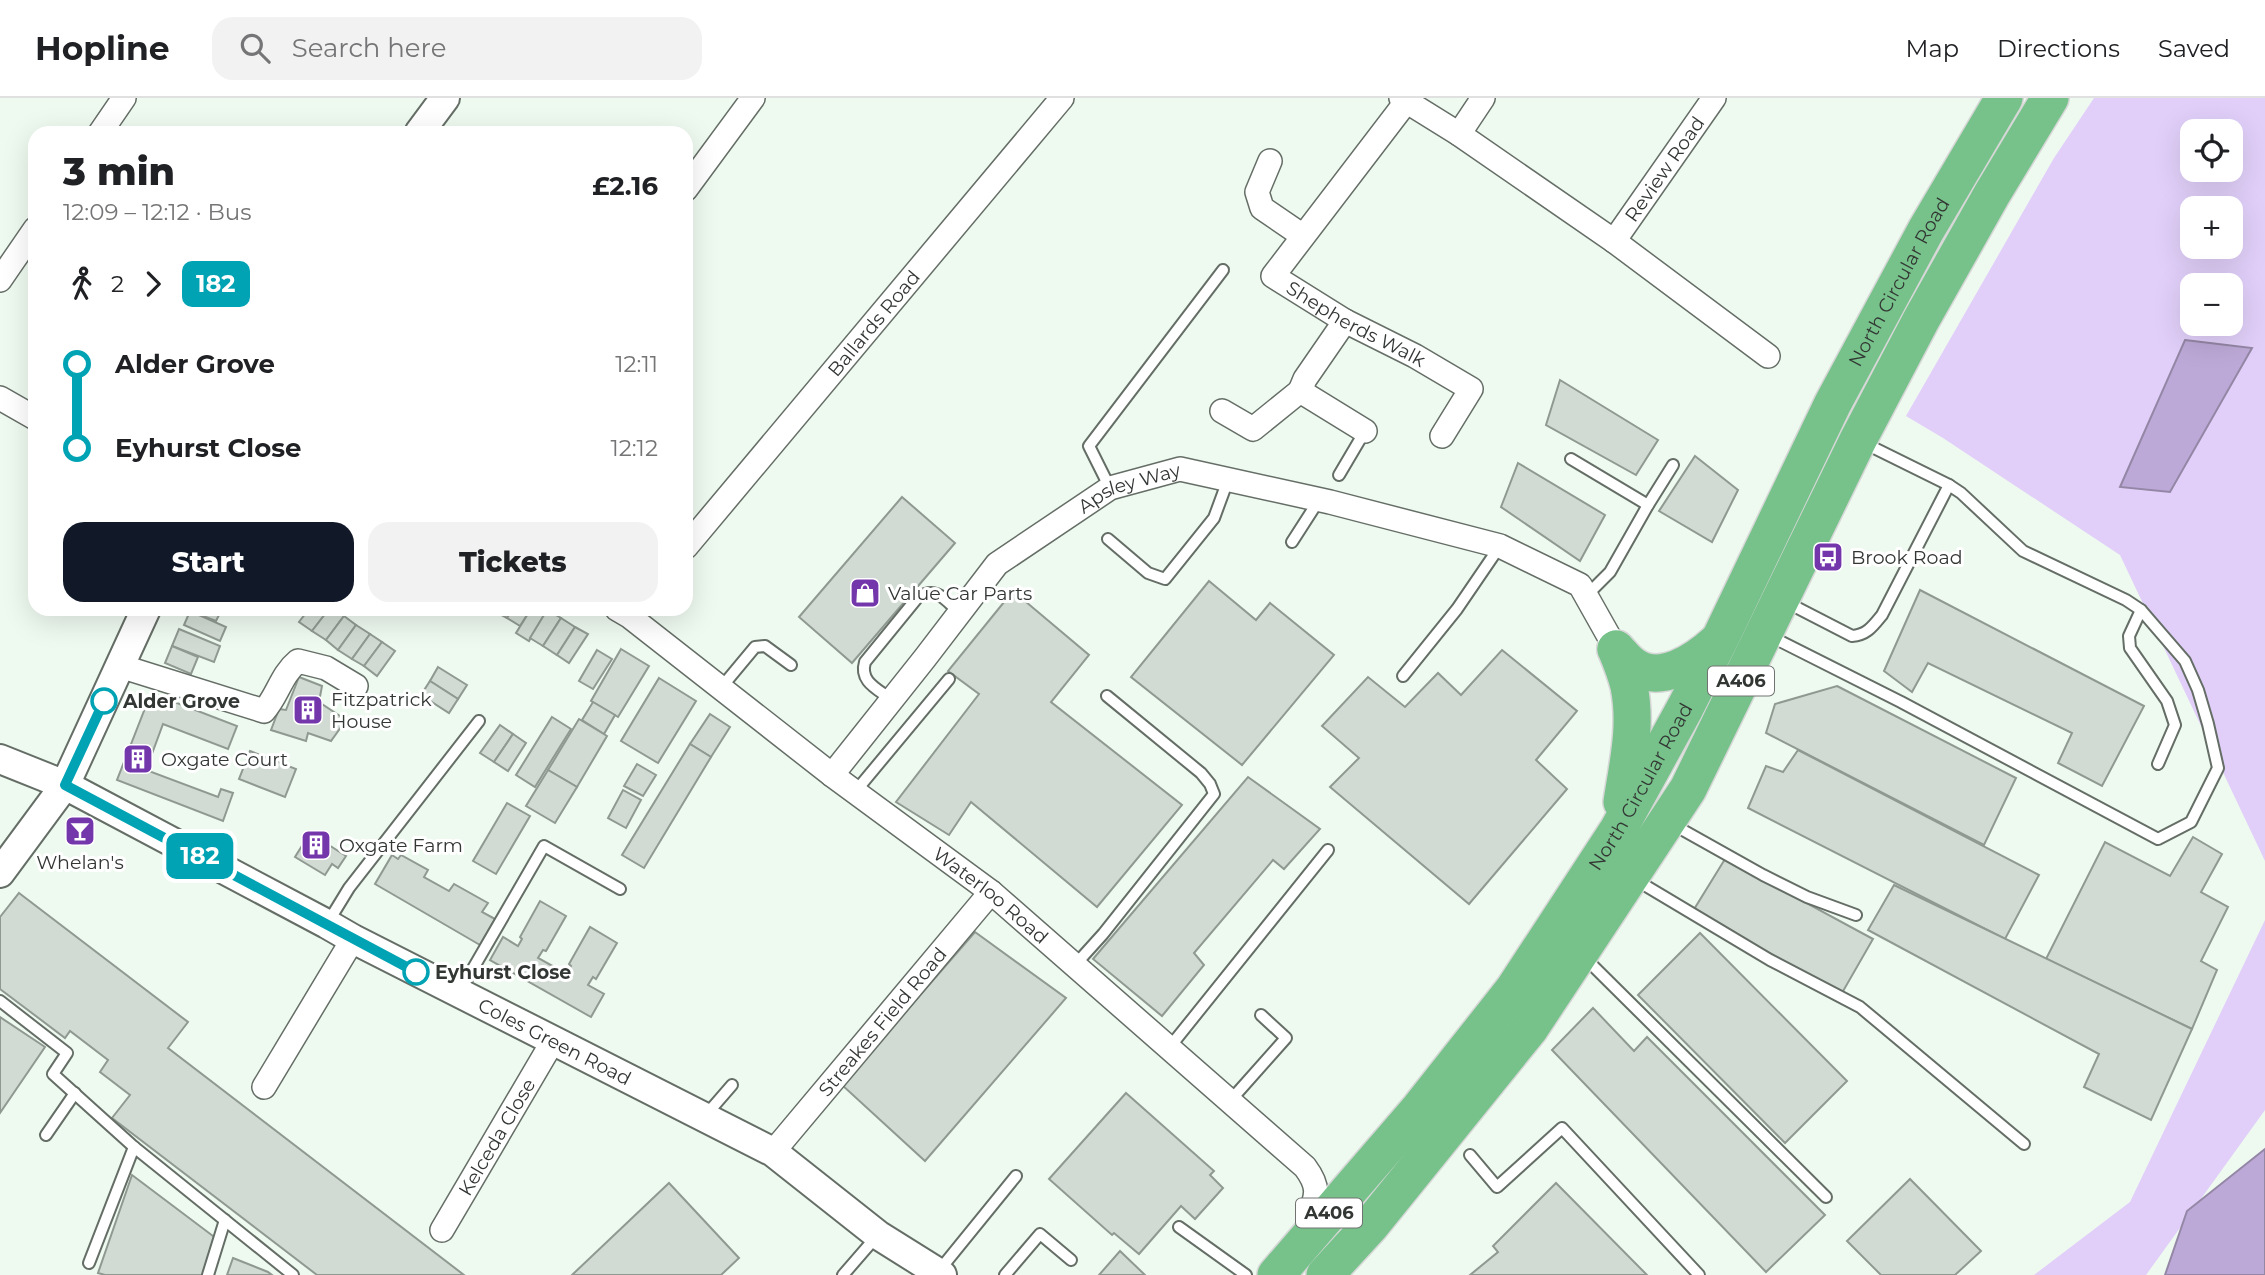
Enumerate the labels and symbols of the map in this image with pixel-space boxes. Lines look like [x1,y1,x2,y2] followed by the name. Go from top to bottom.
[1620,112,1709,226] street label: Review Road
[1843,193,1954,370] street label: North Circular Road
[823,265,924,381] street label: Ballards Road
[1282,276,1431,372] street label: Shepherds Walk
[1073,458,1184,518] street label: Apsley Way
[1811,540,1845,574] bus stop icon: Brook Road
[1851,546,1963,569] place label: Brook Road
[848,576,882,610] shop icon: Value Car Parts
[888,582,1032,605] place label: Value Car Parts
[1708,666,1774,696] road number: A406
[91,688,117,714] marker: Alder Grove
[331,688,432,733] place label: Fitzpatrick House
[122,690,240,713] place label: Alder Grove
[291,693,325,727] building icon: Fitzpatrick House
[1583,699,1697,874] street label: North Circular Road
[121,742,155,776] building icon: Oxgate Court
[161,748,288,771] place label: Oxgate Court
[63,814,97,848] bar icon: Whelan's
[299,828,333,862] building icon: Oxgate Farm
[160,833,240,879] line badge: 182
[339,834,463,857] place label: Oxgate Farm
[929,842,1053,948] street label: Waterloo Road
[36,851,124,874] place label: Whelan's
[813,943,951,1101] street label: Streakes Field Road
[403,959,429,985] marker: Eyhurst Close
[435,961,571,984] place label: Eyhurst Close
[475,993,635,1090] street label: Coles Green Road
[453,1074,540,1200] street label: Kelceda Close
[1296,1198,1362,1228] road number: A406

